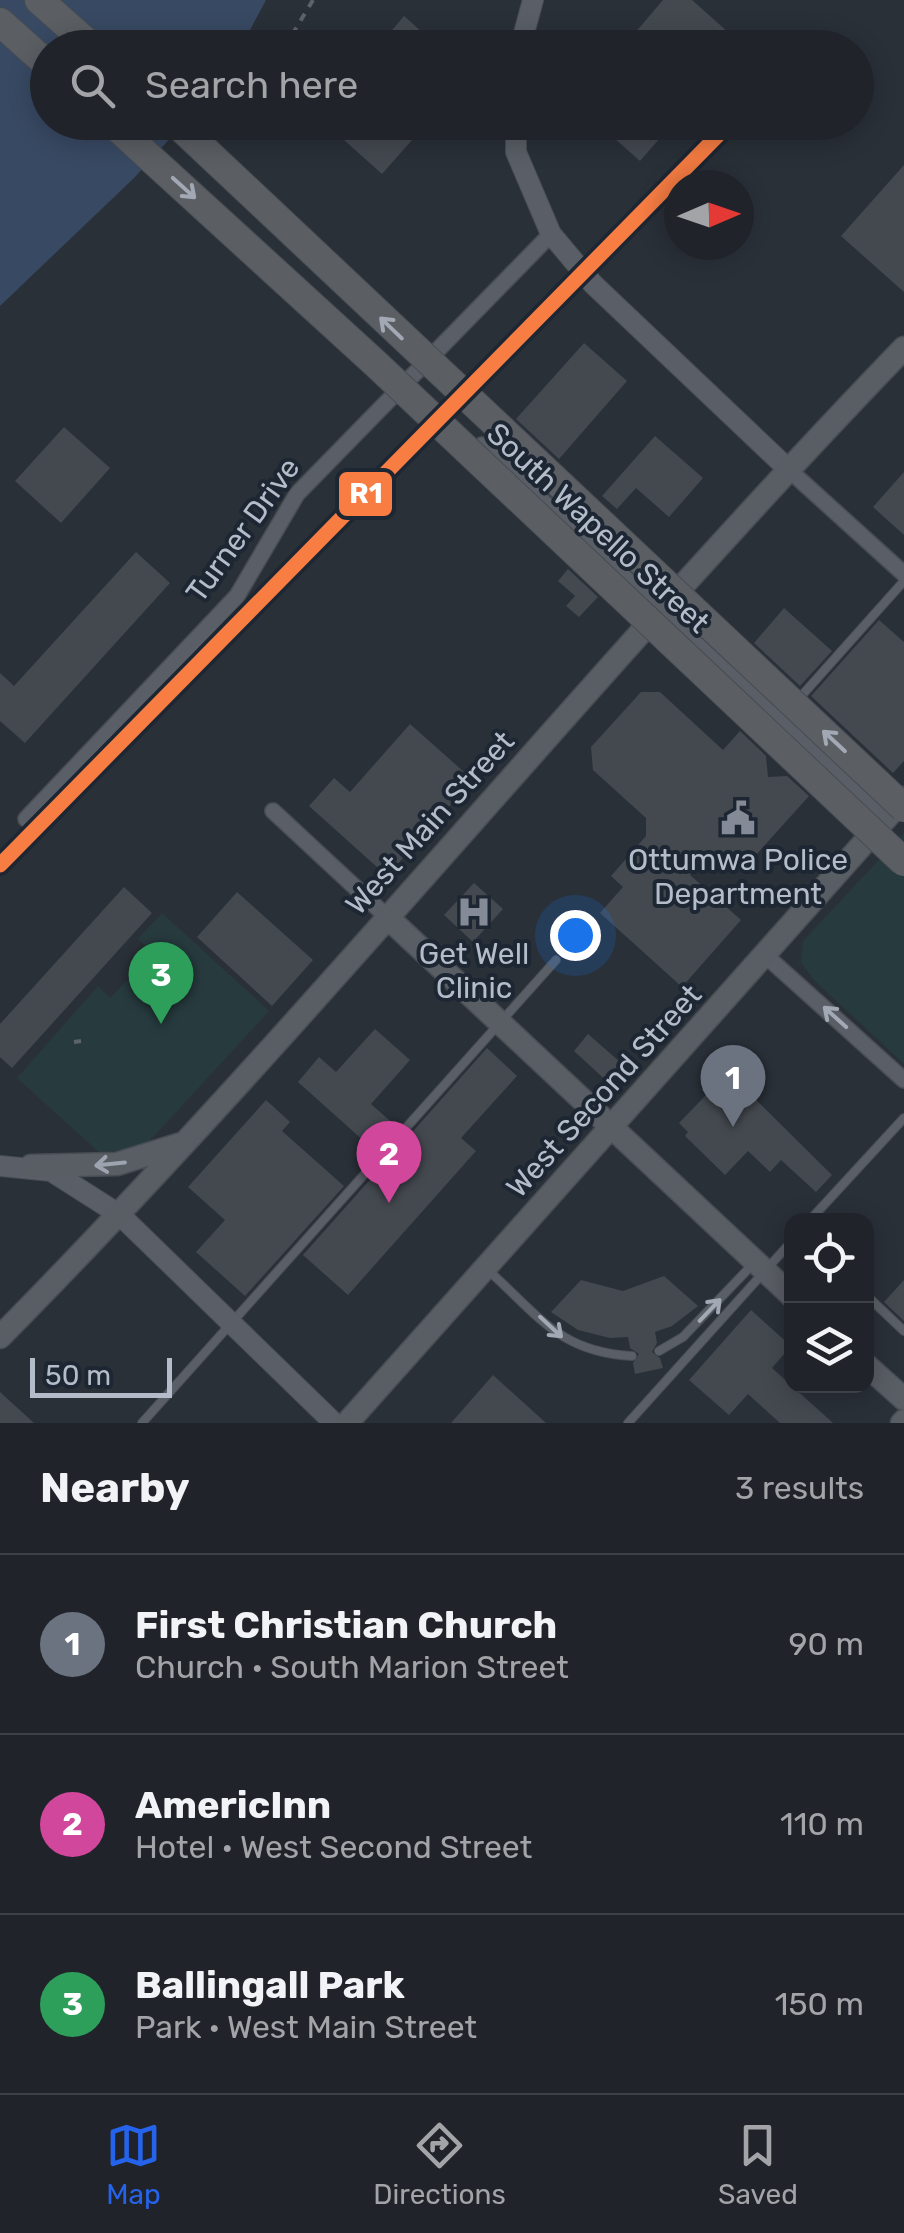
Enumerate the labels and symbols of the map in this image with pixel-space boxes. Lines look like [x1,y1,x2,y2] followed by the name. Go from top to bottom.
[664,170,754,260] north arrow
[171,176,196,199] one-way arrow
[380,316,404,340] one-way arrow
[479,416,717,641] street label: South Wapello Street
[179,451,307,609] street label: Turner Drive
[337,470,394,518] line badge: R1
[349,477,383,510] text: R1
[338,724,522,922] street label: West Main Street
[822,729,846,753] one-way arrow
[719,799,757,837] public building icon: Ottumwa Police Department
[628,842,848,912] place label: Ottumwa Police Department
[455,893,493,931] hospital icon: Get Well Clinic
[550,910,601,961] your location
[419,936,529,1006] place label: Get Well Clinic
[128,942,194,1024] pin: 3
[499,977,709,1205] street label: West Second Street
[823,1006,848,1029] one-way arrow
[700,1044,766,1127] pin: 1
[356,1120,422,1203] pin: 2
[94,1155,126,1174] one-way arrow
[698,1298,721,1323] one-way arrow
[538,1316,563,1339] one-way arrow
[30,1353,172,1398] scale bar

